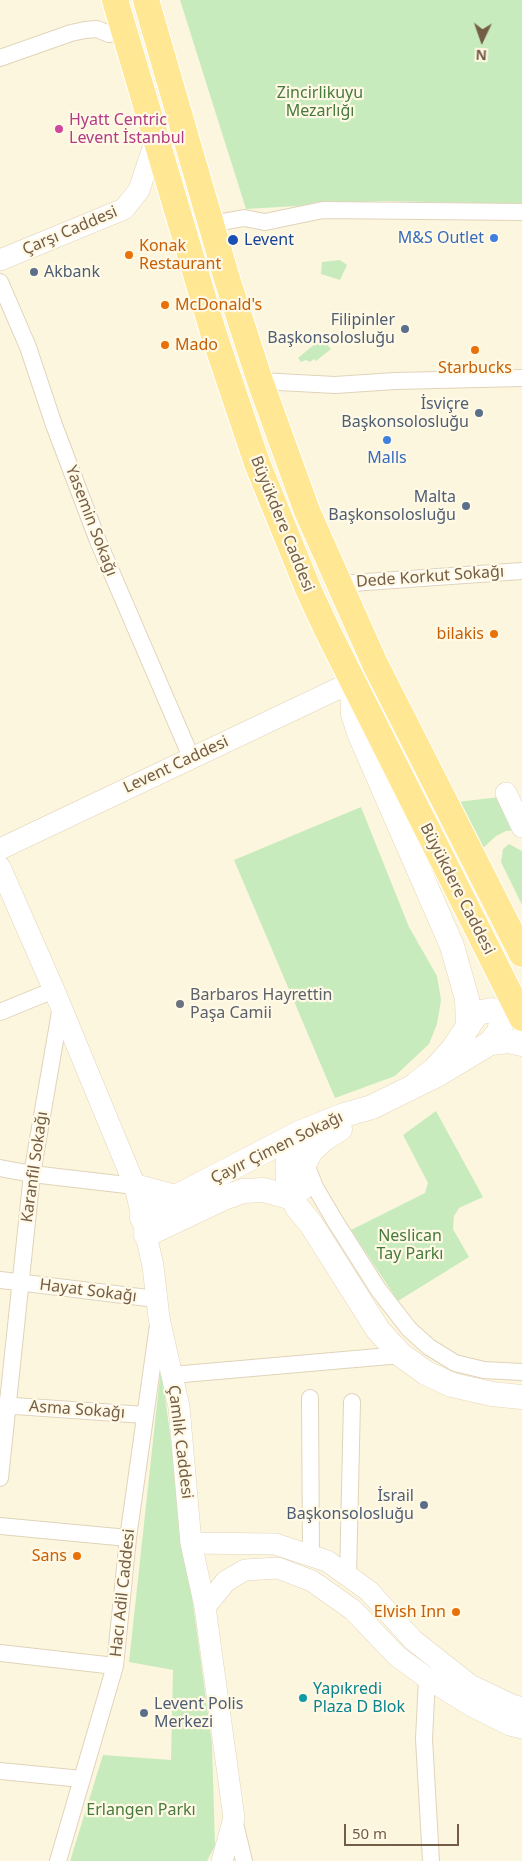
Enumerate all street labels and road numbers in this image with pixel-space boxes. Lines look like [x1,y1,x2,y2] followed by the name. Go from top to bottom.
[20,202,120,260] street label: Çarşı Caddesi
[246,453,318,595] street label: Büyükdere Caddesi
[61,463,121,579] street label: Yasemin Sokağı
[355,562,505,592] street label: Dede Korkut Sokağı
[120,732,232,798] street label: Levent Caddesi
[416,820,498,958] street label: Büyükdere Caddesi
[208,1108,346,1188] street label: Çayır Çimen Sokağı
[18,1110,52,1224] street label: Karanfil Sokağı
[38,1276,138,1306] street label: Hayat Sokağı
[163,1384,197,1500] street label: Çamlık Caddesi
[28,1397,126,1423] street label: Asma Sokağı
[107,1528,139,1658] street label: Hacı Adil Caddesi

